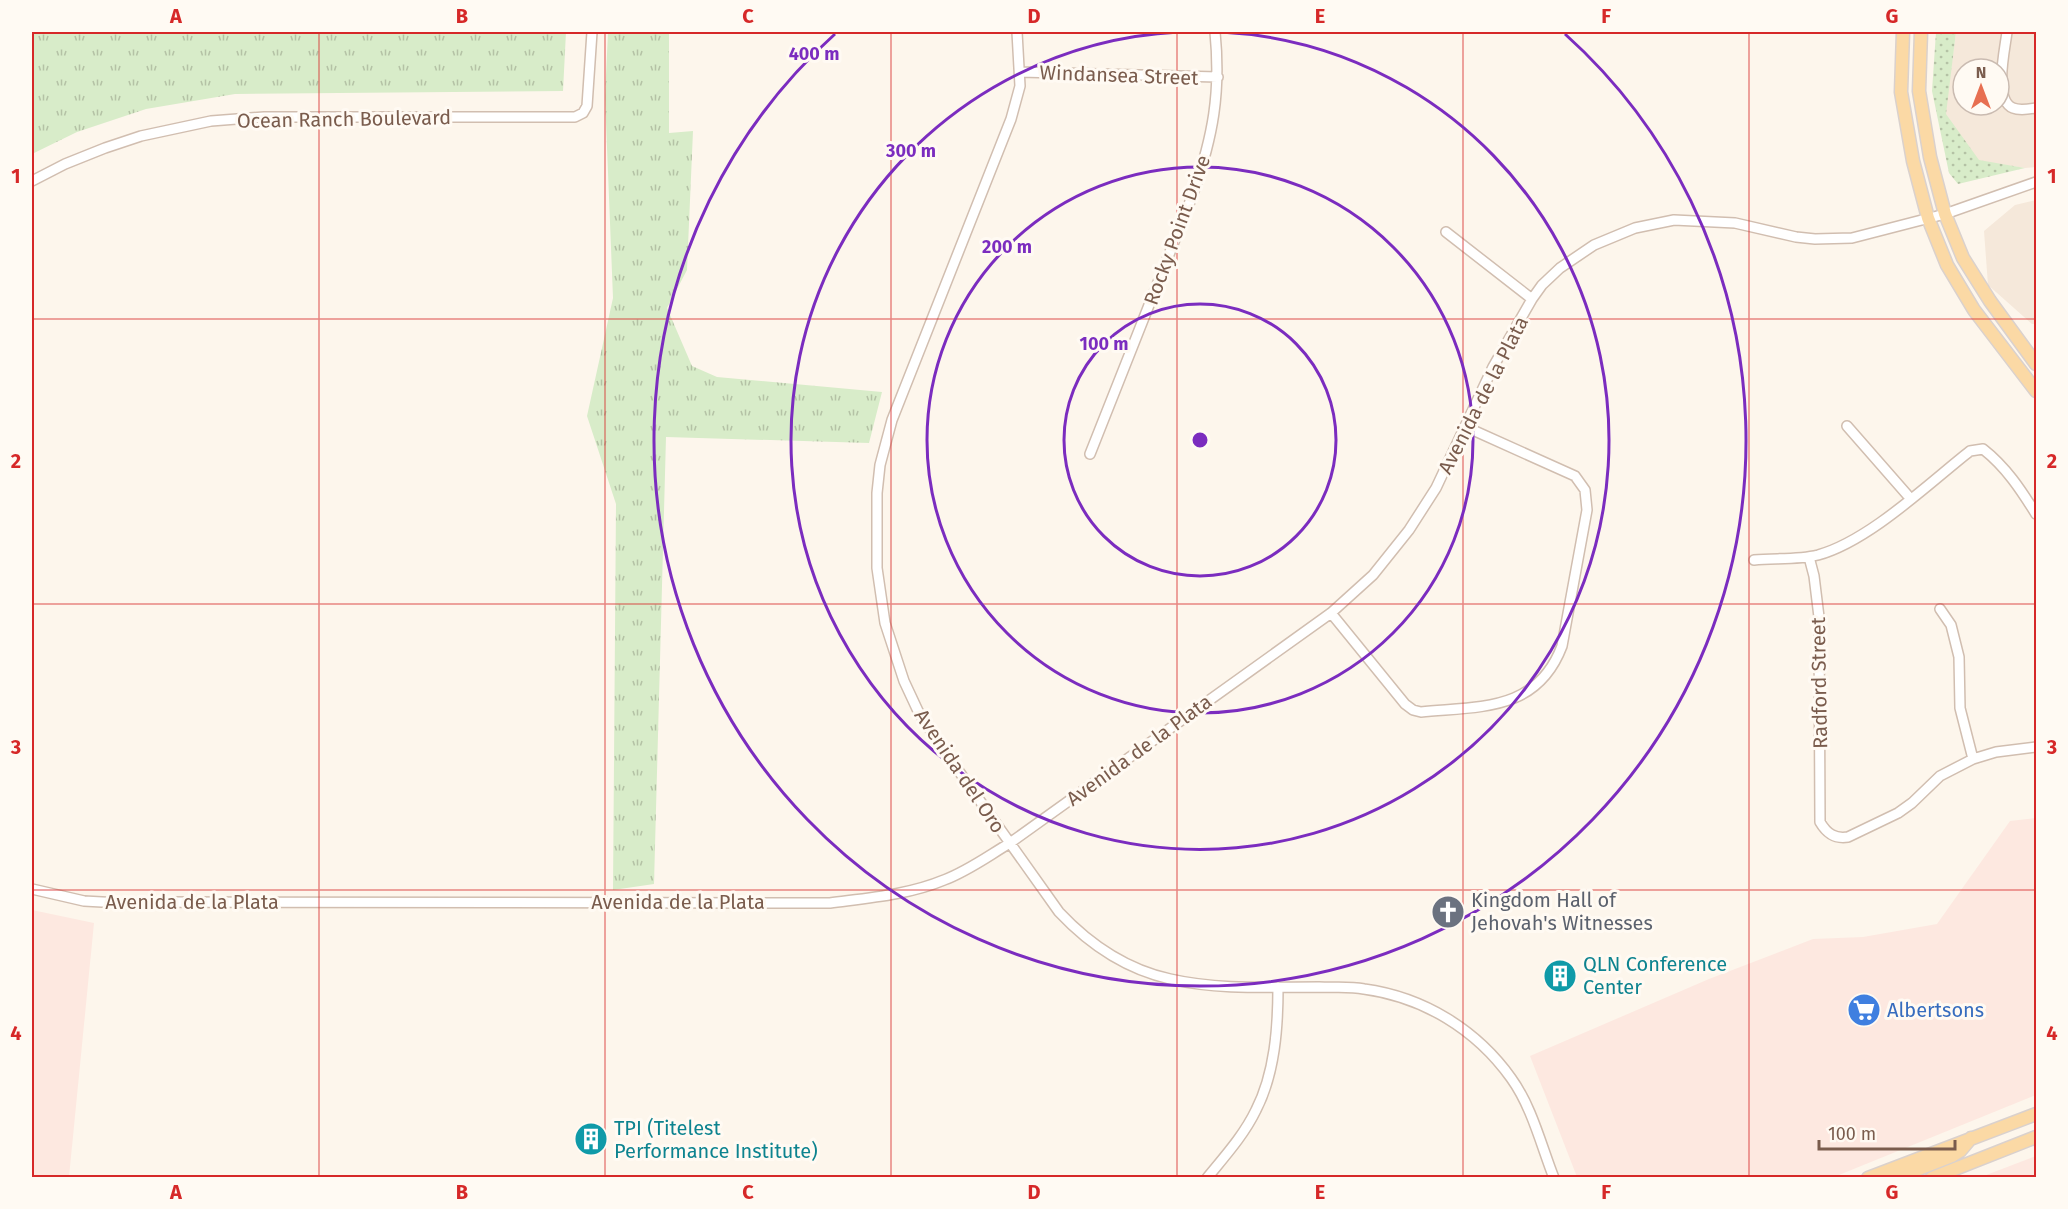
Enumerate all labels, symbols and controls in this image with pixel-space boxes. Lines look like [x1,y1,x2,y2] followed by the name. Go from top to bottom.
[169,4,183,28] text: A
[456,4,468,28] text: B
[742,4,754,28] text: C
[1027,4,1041,28] text: D
[1315,4,1325,28] text: E
[1601,4,1611,28] text: F
[1886,4,1898,28] text: G
[789,43,839,65] text: 400 m
[1951,57,2011,117] north arrow
[1039,60,1200,90] street label: Windansea Street
[1976,63,1986,82] text: N
[237,105,451,133] street label: Ocean Ranch Boulevard
[885,140,936,162] text: 300 m
[1139,152,1215,308] street label: Rocky Point Drive
[11,164,21,188] text: 1
[2047,164,2057,188] text: 1
[982,236,1032,258] text: 200 m
[1433,312,1533,478] street label: Avenida de la Plata
[1080,333,1128,355] text: 100 m
[1190,430,1210,450] centre of rings
[11,449,21,473] text: 2
[2047,449,2057,473] text: 2
[1806,616,1832,749] street label: Radford Street
[1062,689,1216,811] street label: Avenida de la Plata
[910,704,1010,838] street label: Avenida del Oro
[10,735,21,759] text: 3
[2046,735,2057,759] text: 3
[1471,888,1653,935] place label: Kingdom Hall of Jehovah's Witnesses
[105,890,279,914] street label: Avenida de la Plata
[591,890,765,914] street label: Avenida de la Plata
[1430,894,1466,930] church icon: Kingdom Hall of Jehovah's Witnesses
[1583,952,1727,999] place label: QLN Conference Center
[1542,958,1578,994] building icon: QLN Conference Center
[1846,992,1882,1028] supermarket icon: Albertsons
[1887,998,1984,1022] place label: Albertsons
[10,1021,22,1045] text: 4
[2046,1021,2058,1045] text: 4
[1819,1113,1956,1151] scale bar
[614,1116,818,1163] place label: TPI (Titelest Performance Institute)
[573,1121,609,1157] building icon: TPI (Titelest Performance Institute)
[1828,1123,1876,1145] text: 100 m
[169,1180,183,1204] text: A
[456,1180,468,1204] text: B
[742,1180,754,1204] text: C
[1027,1180,1041,1204] text: D
[1315,1180,1325,1204] text: E
[1601,1180,1611,1204] text: F
[1886,1180,1898,1204] text: G

